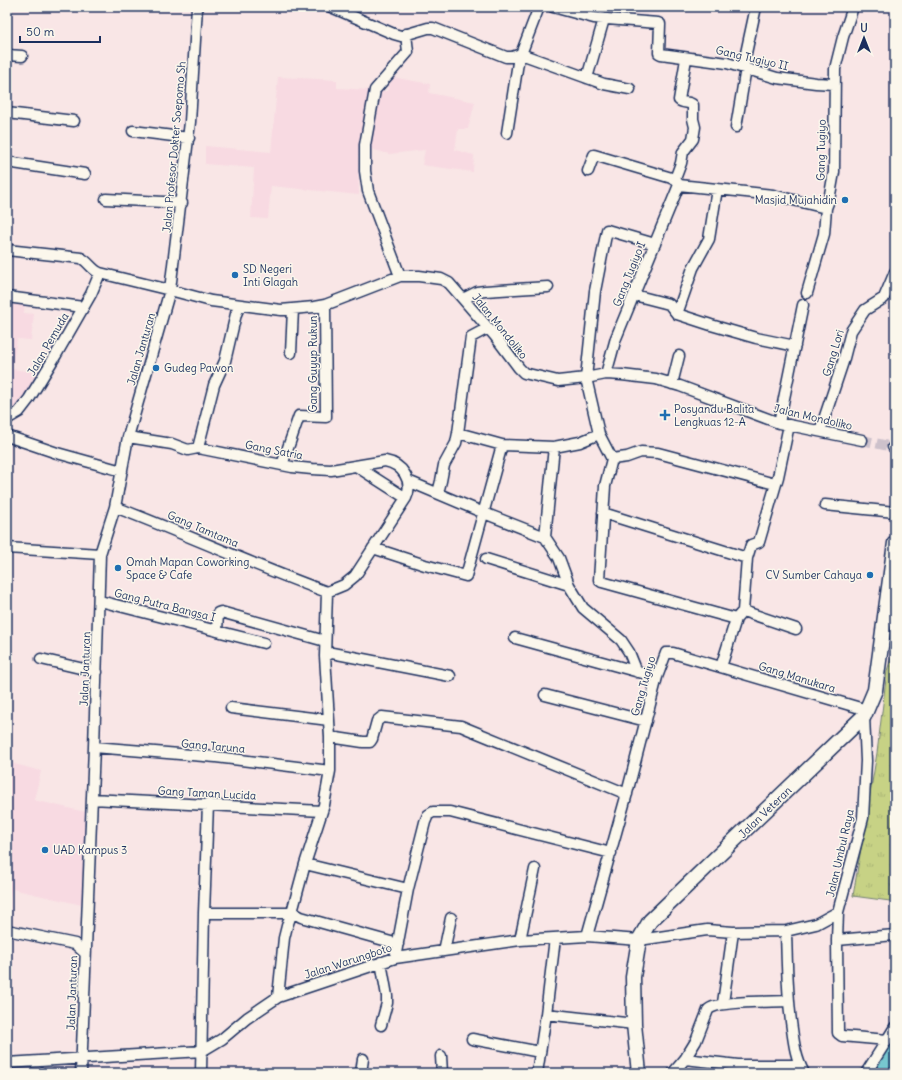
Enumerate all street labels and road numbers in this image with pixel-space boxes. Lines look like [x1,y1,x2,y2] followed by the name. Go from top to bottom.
[714,43,790,73] street label: Gang Tugiyo II
[160,61,188,233] street label: Jalan Profesor Dokter Soepomo Sh
[813,119,829,181] street label: Gang Tugiyo
[610,239,649,309] street label: Gang Tugiyo I
[469,290,531,362] street label: Jalan Mondoliko
[24,310,72,378] street label: Jalan Pemuda
[124,311,158,387] street label: Jalan Janturan
[306,316,320,412] street label: Gang Guyup Rukun
[819,328,847,378] street label: Gang Lori
[772,401,854,433] street label: Jalan Mondoliko
[244,438,304,462] street label: Gang Satria
[165,508,241,550] street label: Gang Tamtama
[113,586,217,624] street label: Gang Putra Bangsa I
[77,631,93,707] street label: Jalan Janturan
[628,654,658,718] street label: Gang Tugiyo
[757,659,837,695] street label: Gang Manukara
[180,736,246,756] street label: Gang Taruna
[157,783,257,803] street label: Gang Taman Lucida
[736,783,794,841] street label: Jalan Veteran
[823,808,857,898] street label: Jalan Umbul Raya
[303,940,393,982] street label: Jalan Warungboto
[64,955,80,1031] street label: Jalan Janturan

